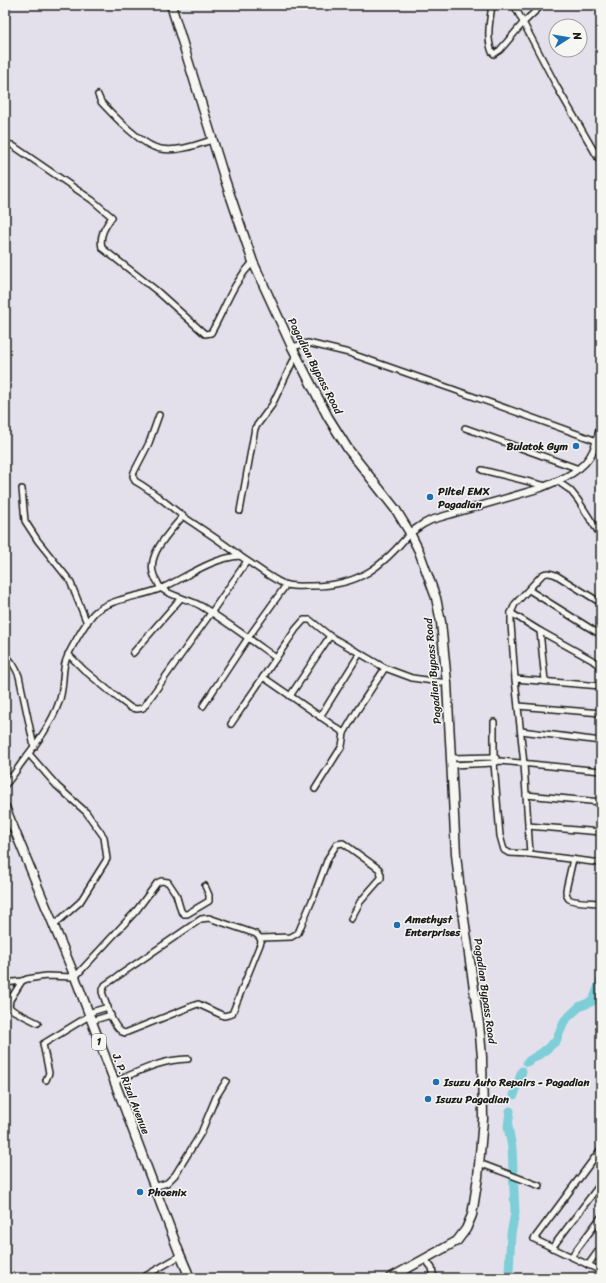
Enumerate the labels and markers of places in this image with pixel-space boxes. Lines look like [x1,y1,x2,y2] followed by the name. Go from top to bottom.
[507,437,569,456] place label: Bulatok Gym
[571,441,581,451] marker: Bulatok Gym
[438,482,490,514] place label: Piltel EMX Pagadian
[425,492,435,502] marker: Piltel EMX Pagadian
[404,910,461,942] place label: Amethyst Enterprises
[392,920,402,930] marker: Amethyst Enterprises
[443,1073,589,1092] place label: Isuzu Auto Repairs - Pagadian
[431,1077,441,1087] marker: Isuzu Auto Repairs - Pagadian
[435,1090,509,1109] place label: Isuzu Pagadian
[423,1094,433,1104] marker: Isuzu Pagadian
[148,1183,187,1202] place label: Phoenix
[135,1187,145,1197] marker: Phoenix

